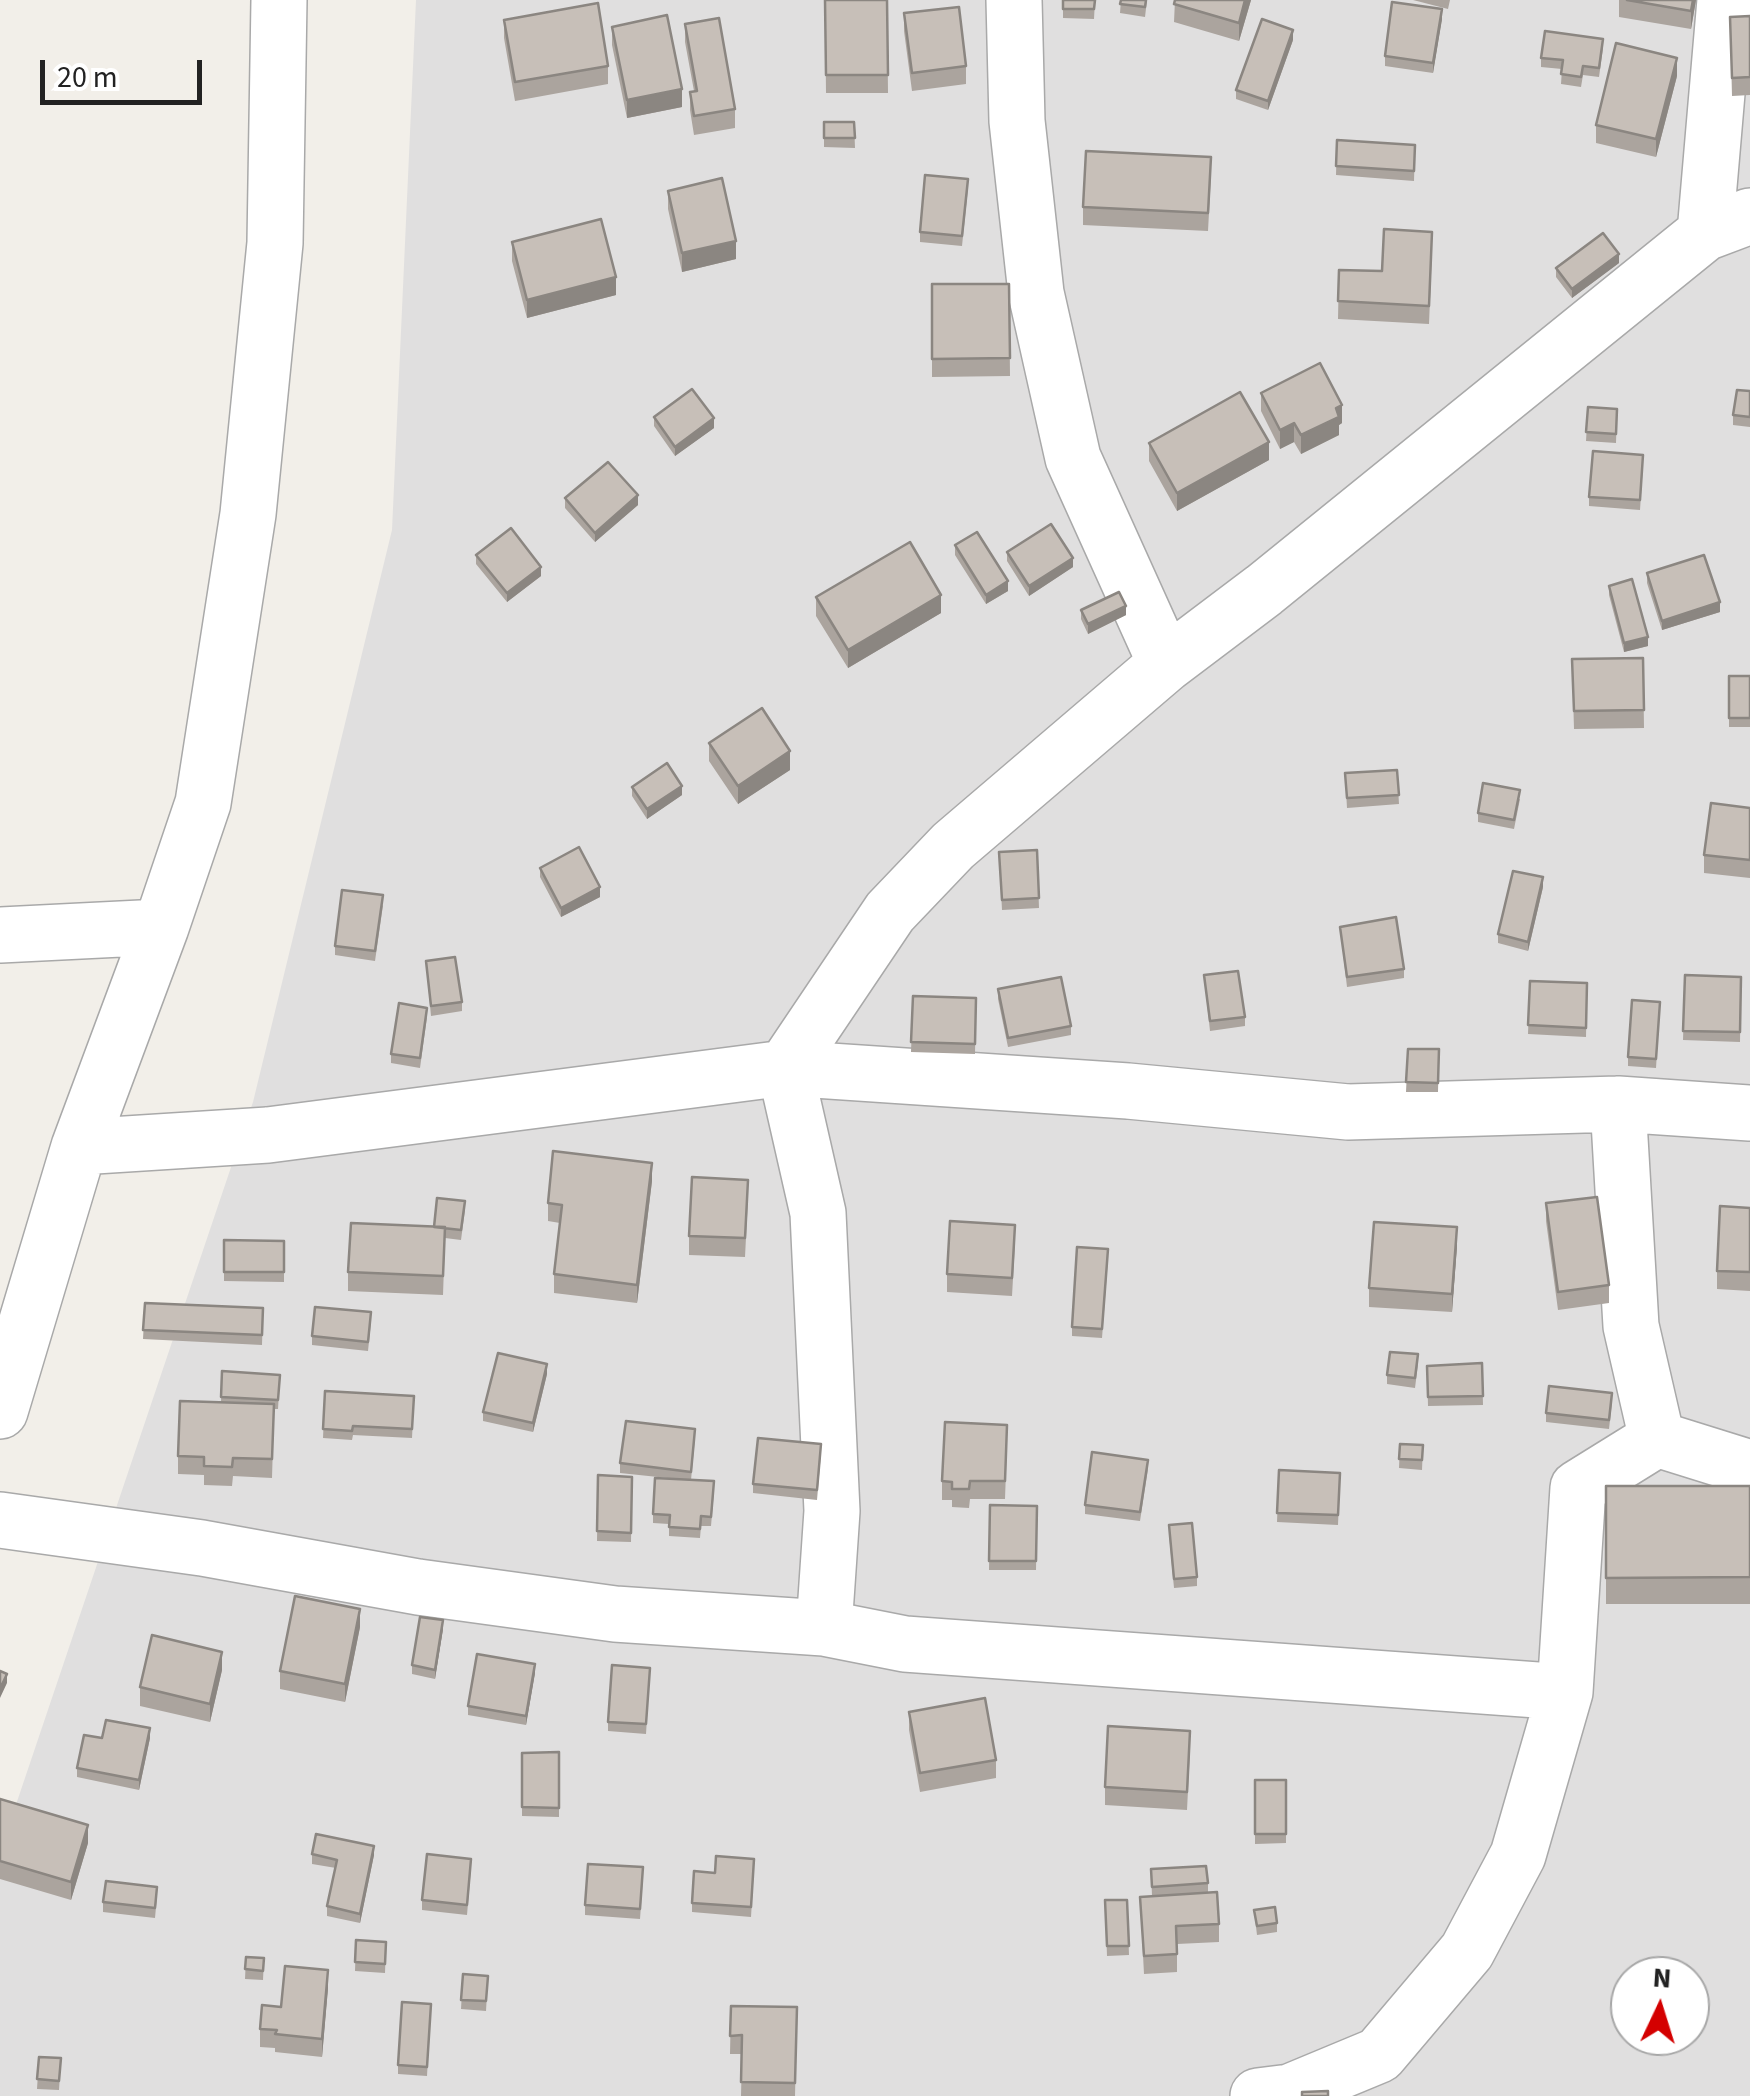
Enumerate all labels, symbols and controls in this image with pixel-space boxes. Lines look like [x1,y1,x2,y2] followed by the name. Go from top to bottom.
[45,40,208,102] scale bar
[57,56,118,99] text: 20 m
[1610,1956,1710,2056] north arrow
[1651,1957,1673,1999] text: N

